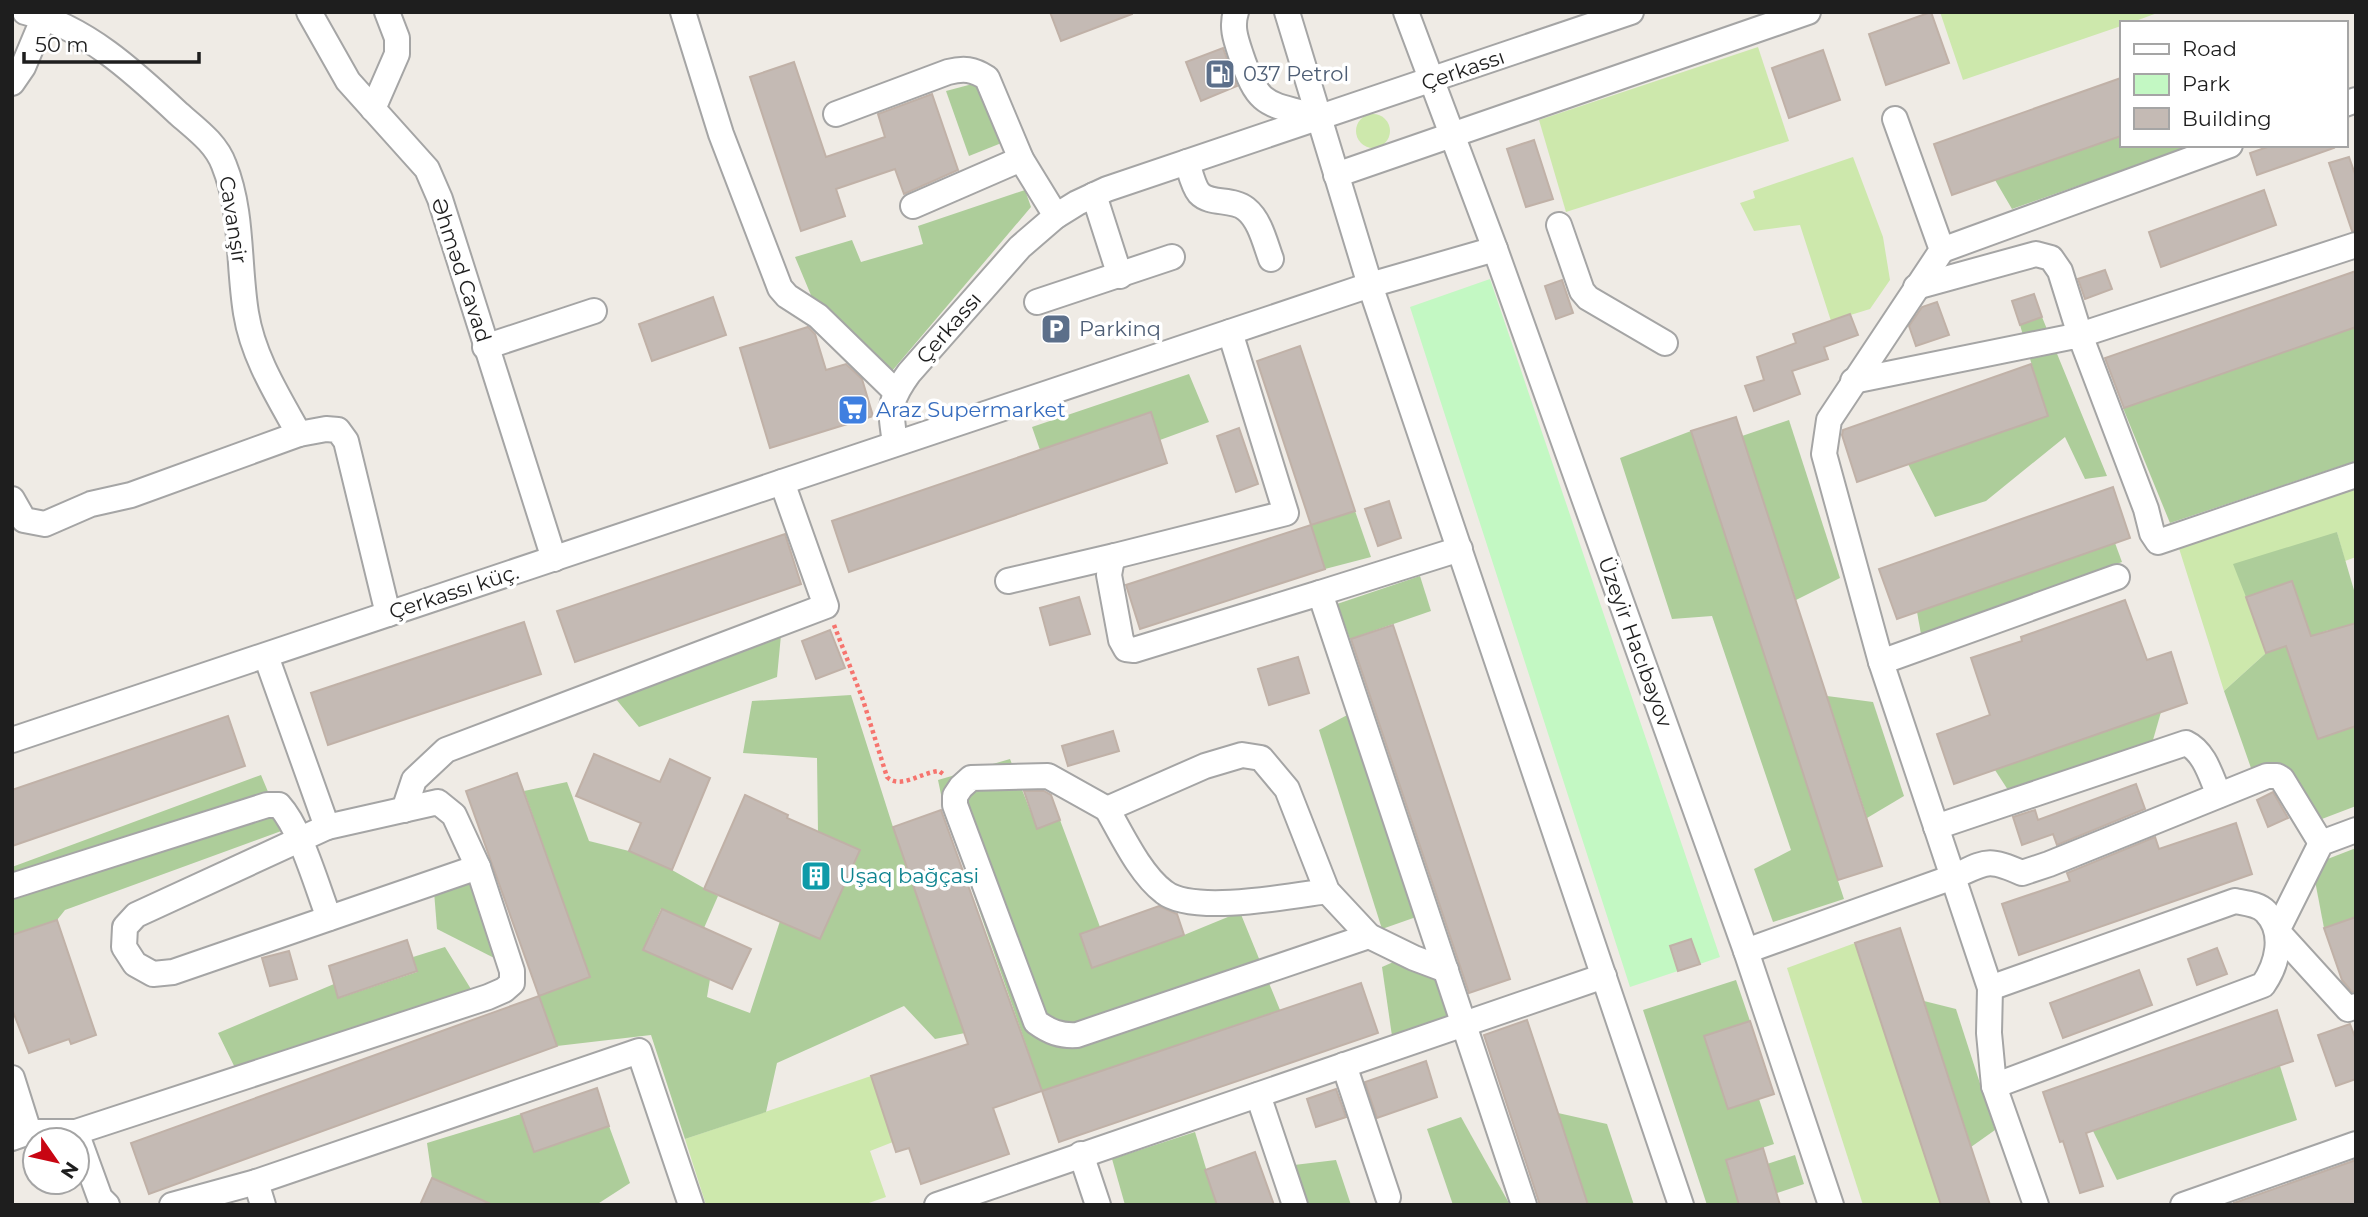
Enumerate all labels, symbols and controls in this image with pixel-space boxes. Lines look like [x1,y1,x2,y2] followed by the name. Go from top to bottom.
[24,21,200,65] scale bar
[2120,21,2347,147] legend
[35,32,89,57] text: 50 m
[2182,36,2237,61] text: Road
[1418,44,1508,95] street label: Çerkassı
[1203,57,1237,91] fuel station icon: 037 Petrol
[1243,61,1349,86] place label: 037 Petrol
[2182,71,2230,96] text: Park
[2182,106,2272,131] text: Building
[214,174,253,266] street label: Cavanşir
[426,194,497,345] street label: Əhməd Cavad
[911,287,986,368] street label: Çerkassı
[1039,312,1073,346] parking icon: Parkinq
[1079,316,1161,341] place label: Parkinq
[836,393,870,427] supermarket icon: Araz Supermarket
[876,397,1066,422] place label: Araz Supermarket
[1593,553,1678,731] street label: Üzeyir Hacıbəyov
[386,559,522,624] street label: Çerkassı küç.
[799,859,833,893] building icon: Uşaq bağçasi
[839,863,979,888] place label: Uşaq bağçasi
[21,1126,91,1196] north arrow
[56,1157,84,1183] text: N

